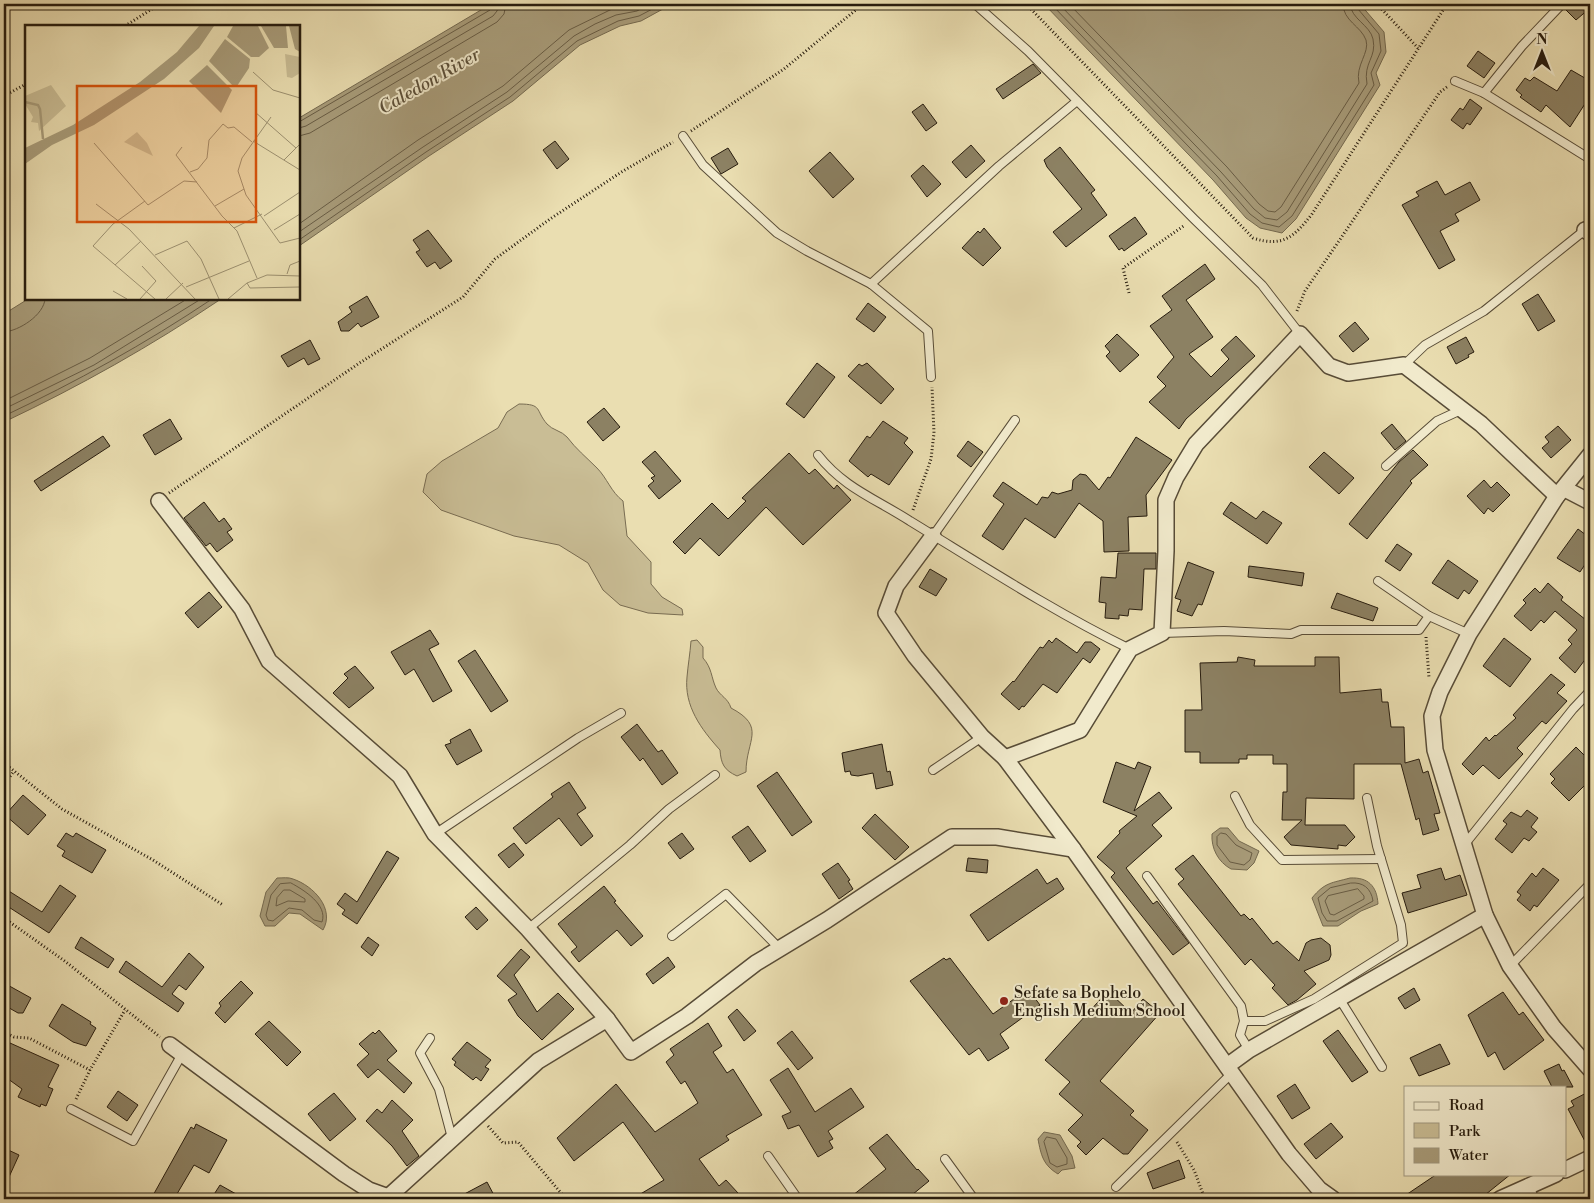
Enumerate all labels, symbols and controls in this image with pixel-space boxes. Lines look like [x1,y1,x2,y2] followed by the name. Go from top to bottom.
[25,25,300,300] inset map
[1516,28,1566,78] north arrow
[1536,31,1548,49] text: N
[374,43,484,120] water label: Caledon River
[1014,983,1185,1021] place label: Sefate sa Bophelo English Medium School
[998,995,1010,1007] marker: Sefate sa Bophelo English Medium School
[1404,1086,1566,1176] legend
[1449,1096,1484,1115] text: Road
[1449,1122,1481,1141] text: Park
[1448,1146,1489,1165] text: Water

